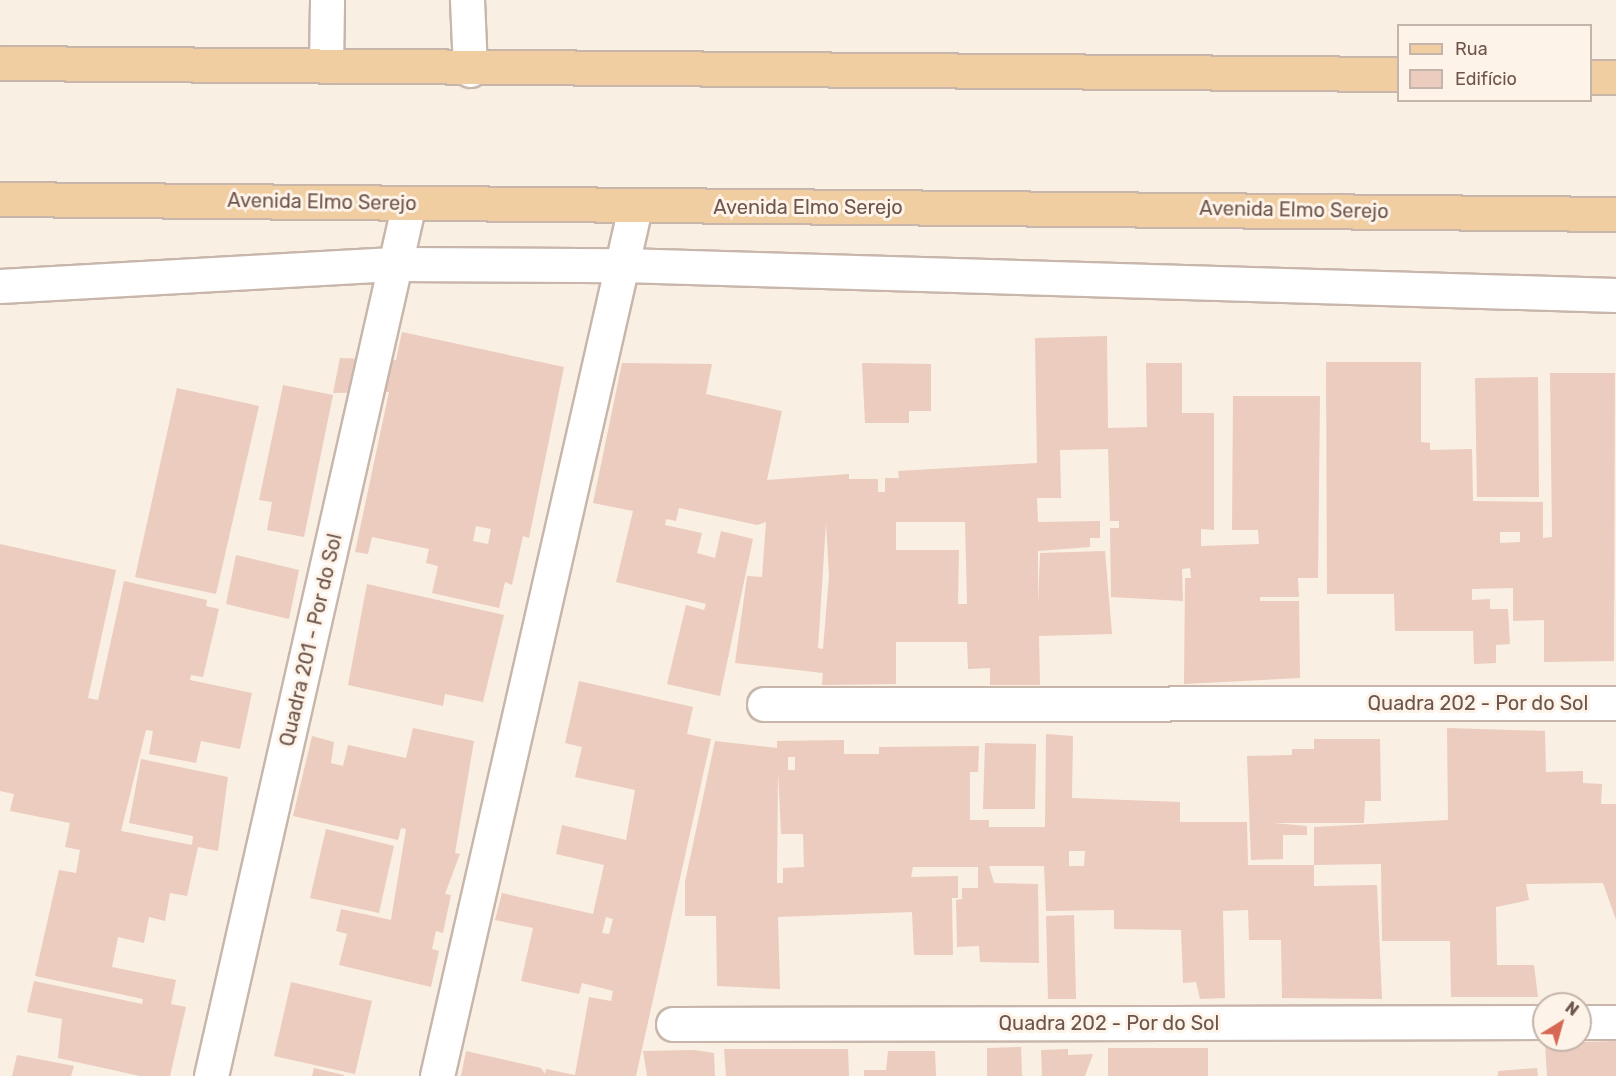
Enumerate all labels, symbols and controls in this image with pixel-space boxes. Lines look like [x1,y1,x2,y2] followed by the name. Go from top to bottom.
[1397,24,1592,102] legend
[1455,38,1488,60] text: Rua
[1455,68,1517,90] text: Edifício
[227,188,417,216] street label: Avenida Elmo Serejo
[713,195,903,219] street label: Avenida Elmo Serejo
[1199,196,1389,224] street label: Avenida Elmo Serejo
[275,531,347,749] street label: Quadra 201 - Por do Sol
[1367,691,1589,715] street label: Quadra 202 - Por do Sol
[1532,992,1592,1052] north arrow
[1562,998,1582,1020] text: N
[998,1011,1220,1035] street label: Quadra 202 - Por do Sol

